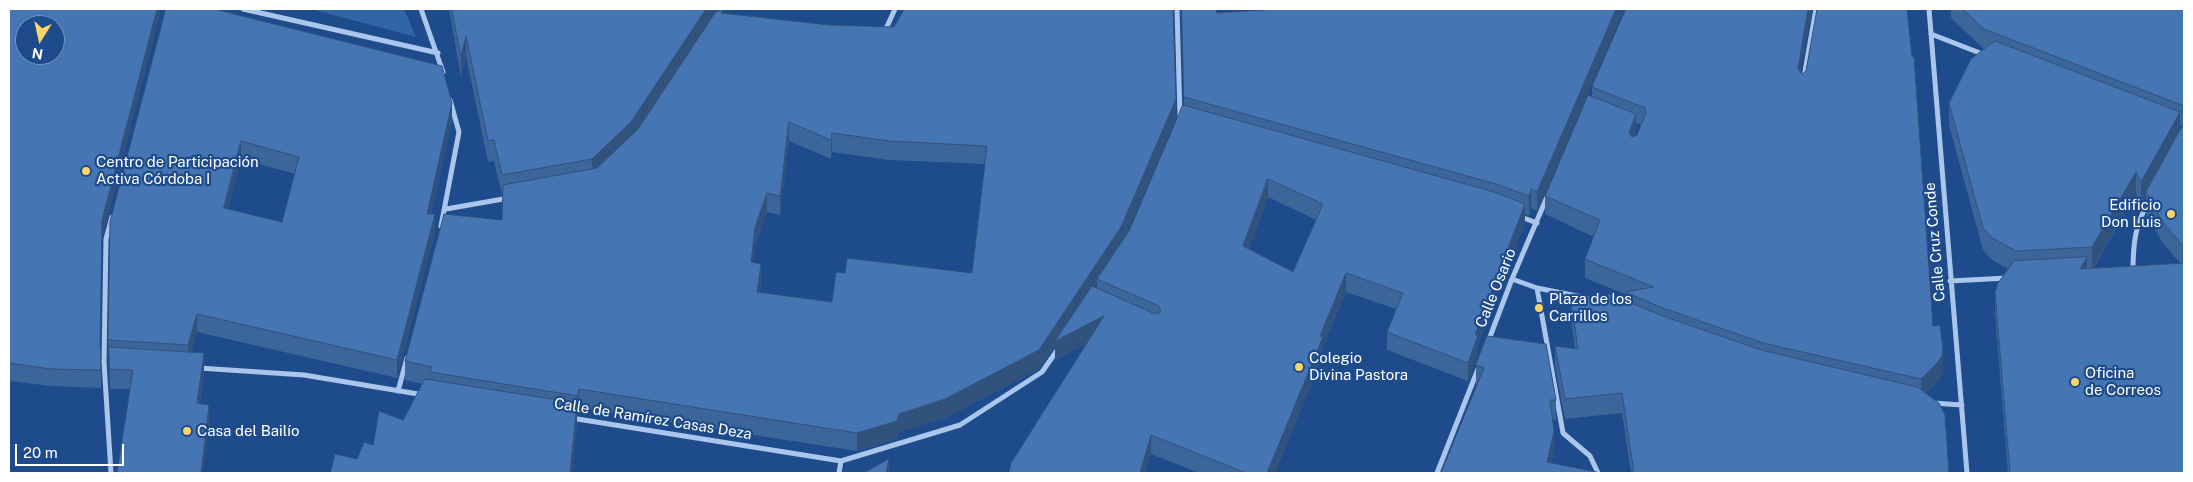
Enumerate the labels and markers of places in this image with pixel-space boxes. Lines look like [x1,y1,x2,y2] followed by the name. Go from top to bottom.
[96,153,259,188] place label: Centro de Participación Activa Córdoba I
[80,165,92,177] marker: Centro de Participación Activa Córdoba I
[2101,196,2161,231] place label: Edificio Don Luis
[2165,208,2177,220] marker: Edificio Don Luis
[1549,290,1632,325] place label: Plaza de los Carrillos
[1533,302,1545,314] marker: Plaza de los Carrillos
[1309,349,1408,384] place label: Colegio Divina Pastora
[1293,361,1305,373] marker: Colegio Divina Pastora
[2085,364,2161,399] place label: Oficina de Correos
[2069,376,2081,388] marker: Oficina de Correos
[197,422,299,440] place label: Casa del Bailío
[181,425,193,437] marker: Casa del Bailío

